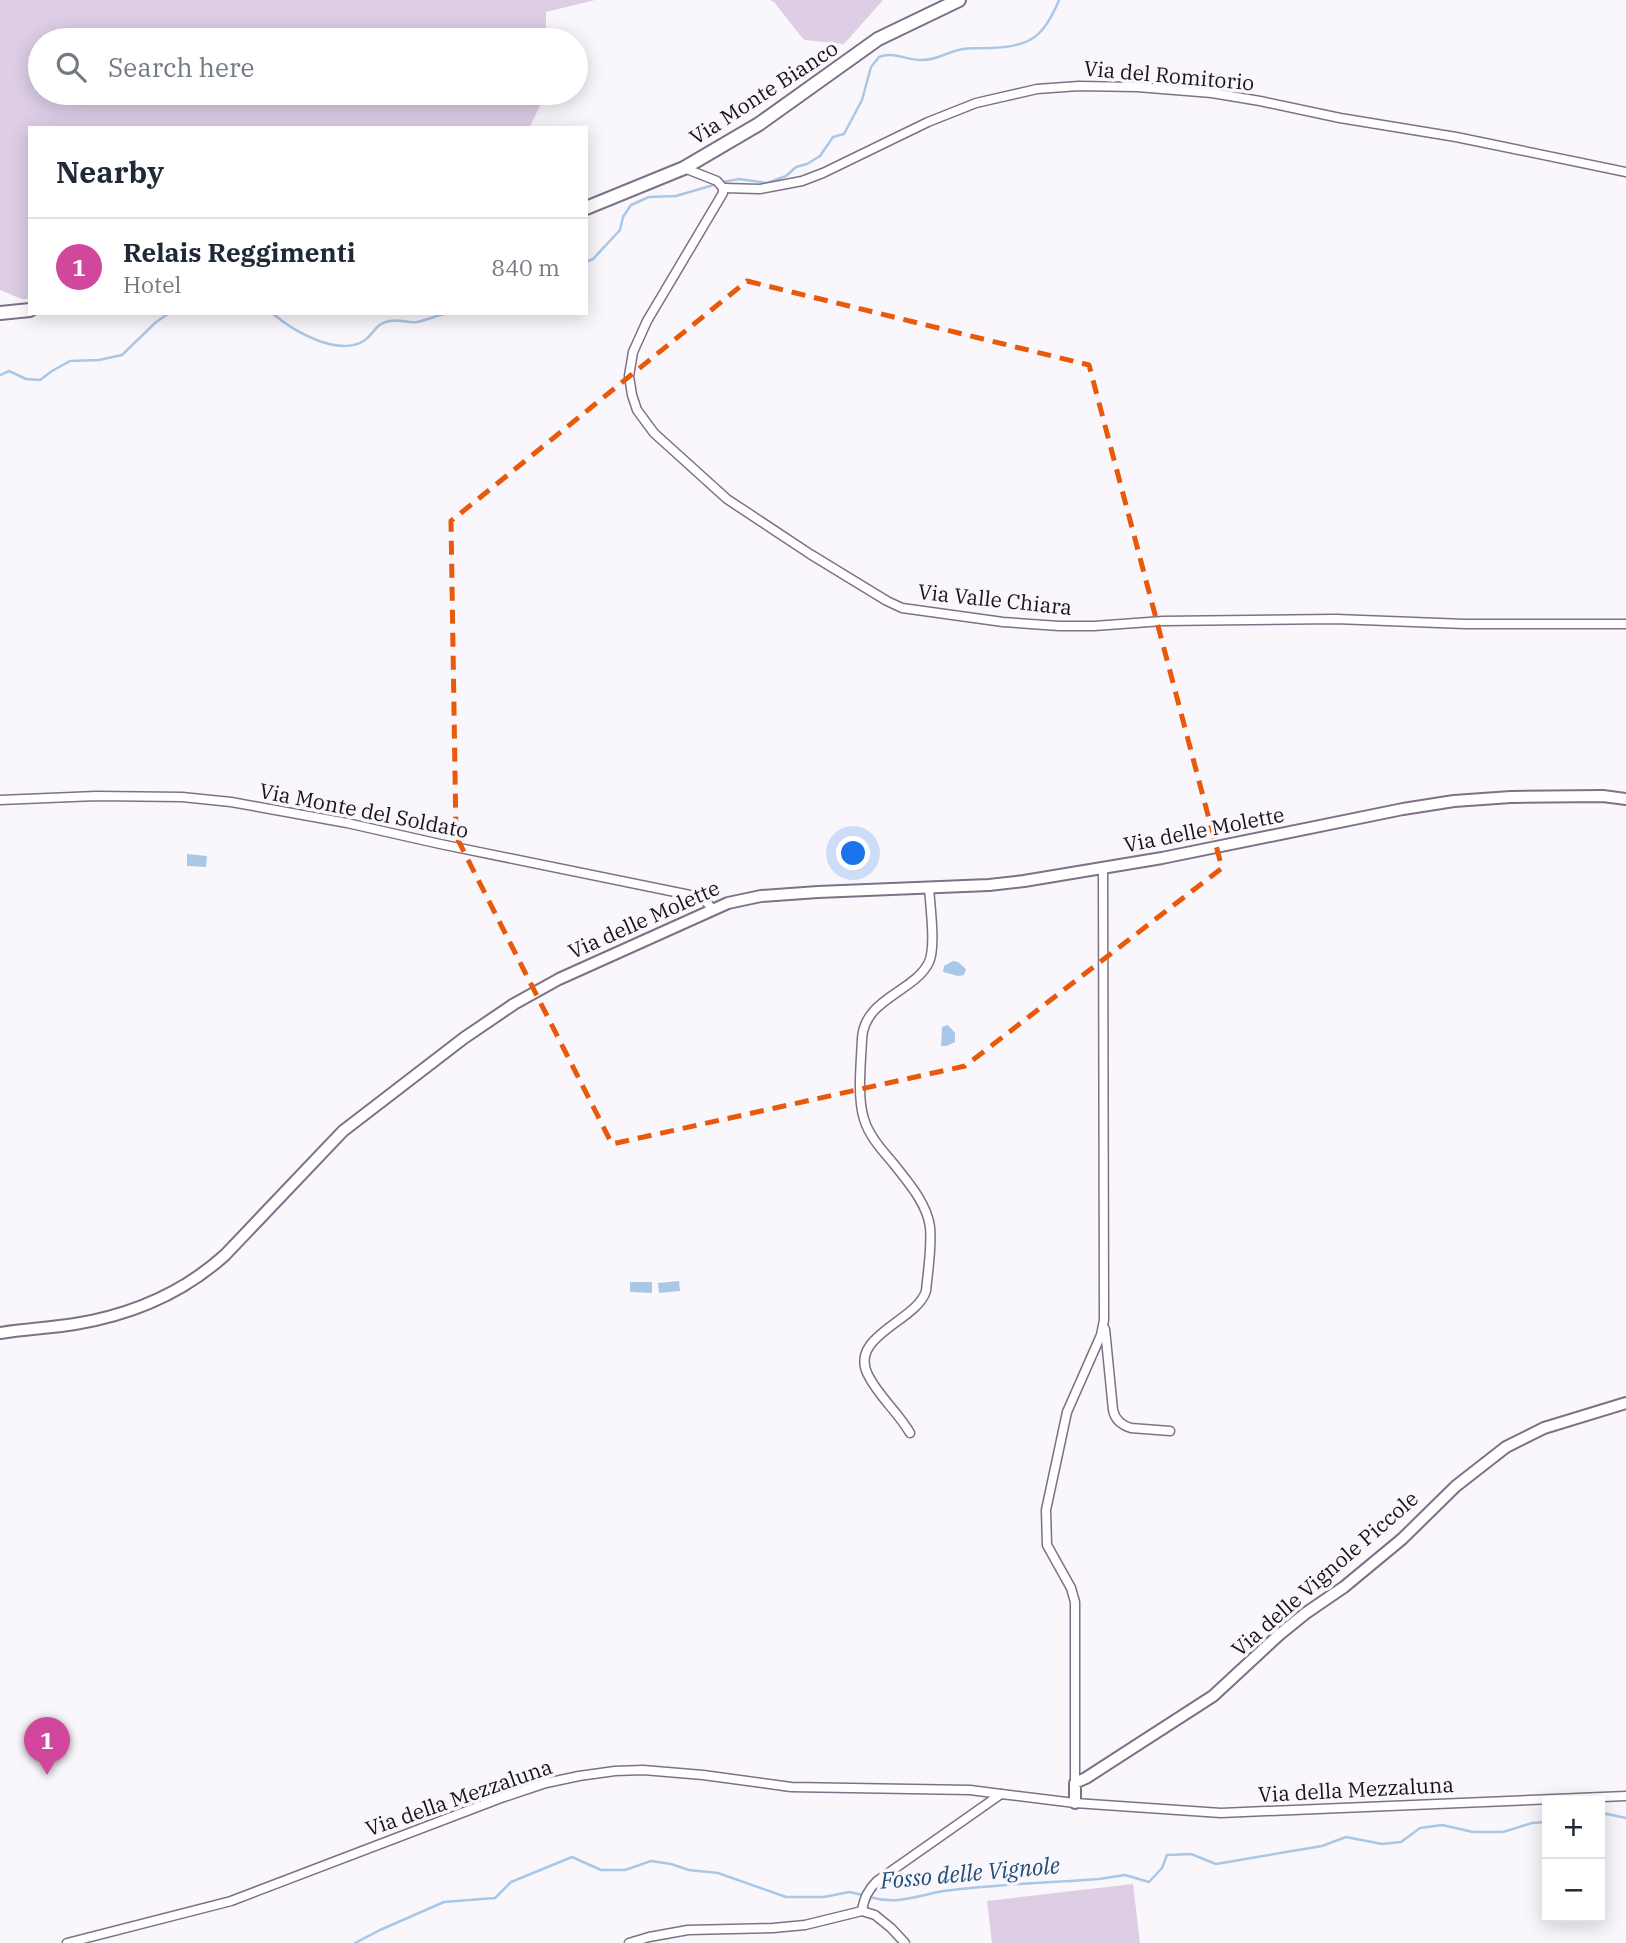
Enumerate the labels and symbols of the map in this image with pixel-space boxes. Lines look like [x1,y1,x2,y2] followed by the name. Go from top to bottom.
[684,34,843,151] street label: Via Monte Bianco
[1083,54,1255,96] street label: Via del Romitorio
[917,577,1074,621] street label: Via Valle Chiara
[257,776,471,844] street label: Via Monte del Soldato
[1121,800,1286,858] street label: Via delle Molette
[836,836,870,870] your location
[564,873,724,965] street label: Via delle Molette
[1225,1484,1424,1662] street label: Via delle Vignole Piccole
[24,1717,70,1775] pin: 1
[362,1752,556,1842] street label: Via della Mezzaluna
[1257,1770,1454,1808] street label: Via della Mezzaluna
[878,1849,1061,1895] water label: Fosso delle Vignole

